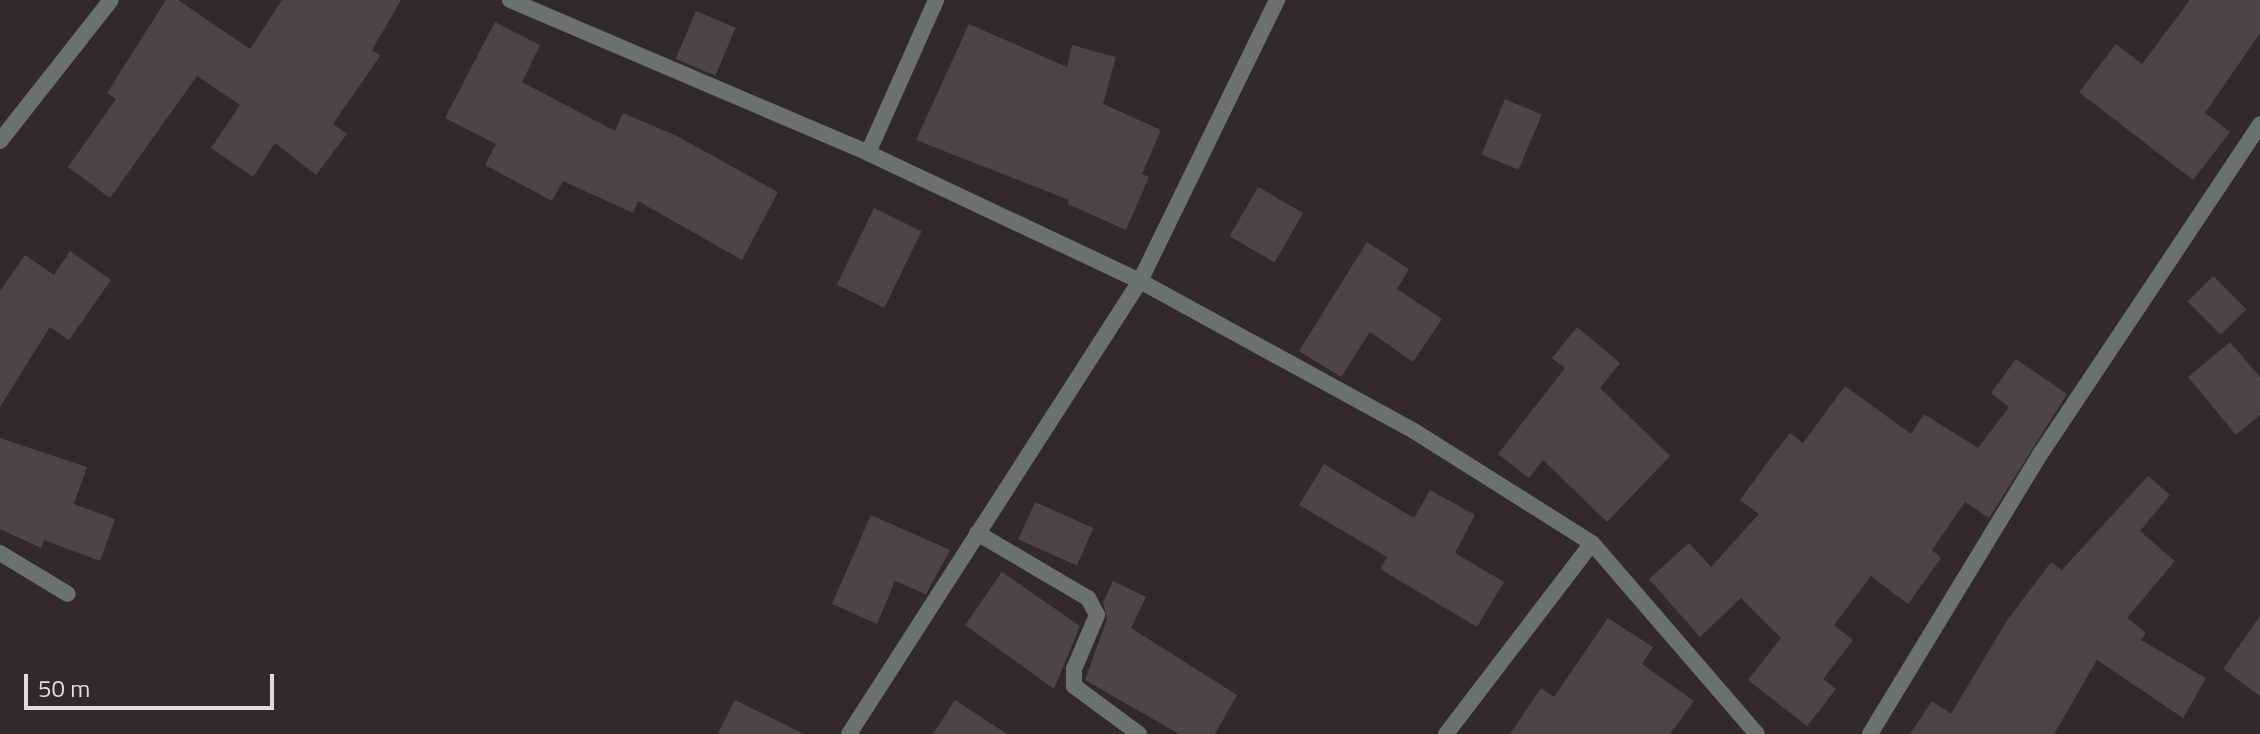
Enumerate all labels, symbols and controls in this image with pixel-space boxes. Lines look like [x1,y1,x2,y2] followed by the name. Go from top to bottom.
[28,658,278,708] scale bar
[38,670,90,706] text: 50 m

